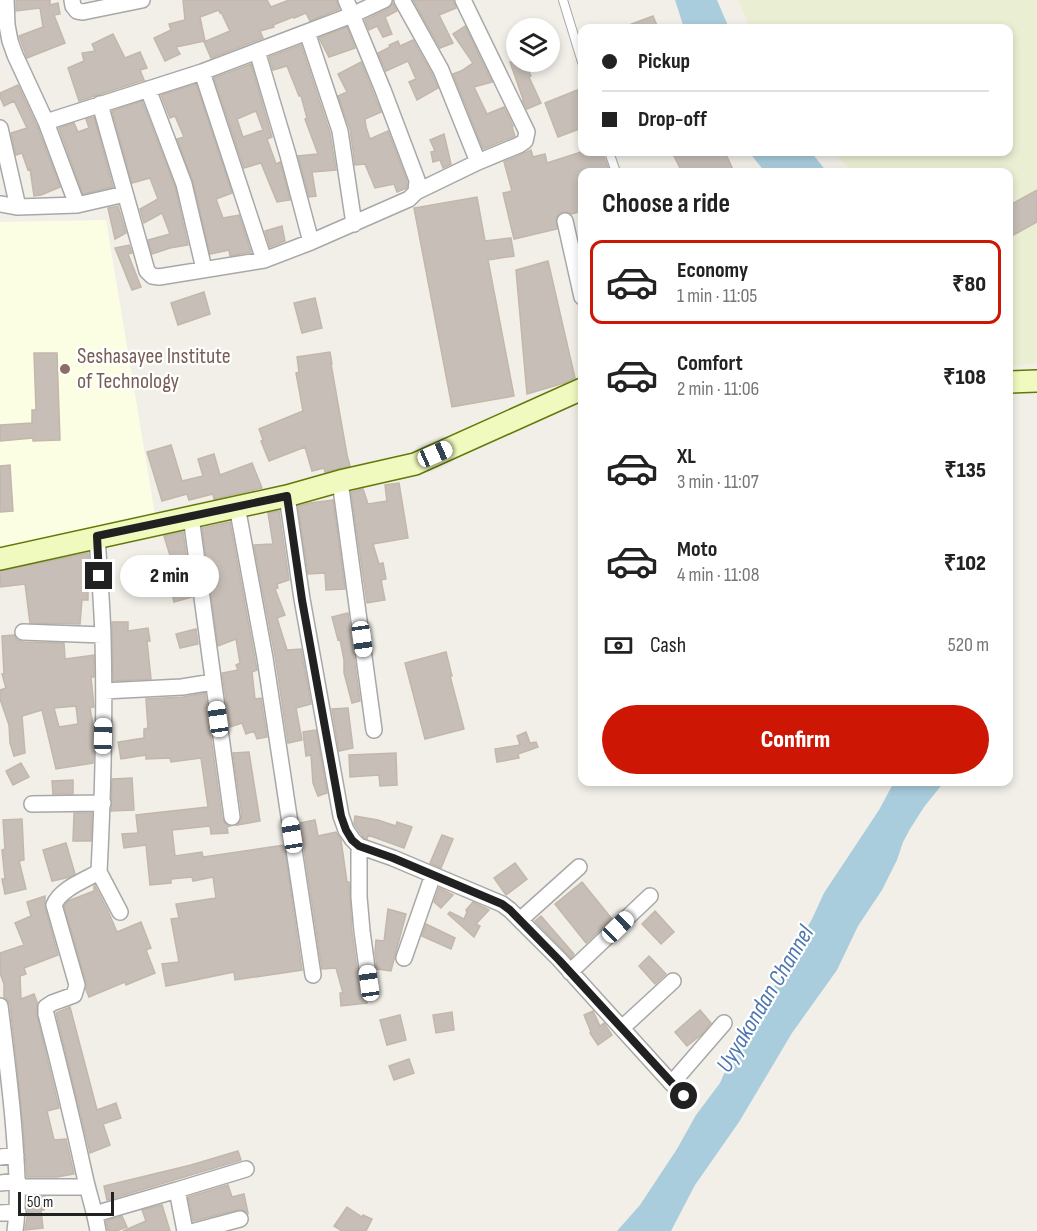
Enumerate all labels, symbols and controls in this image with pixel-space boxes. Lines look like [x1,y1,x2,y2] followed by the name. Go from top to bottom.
[506,18,560,72] map controls
[506,18,560,72] button: layers
[638,48,690,75] text: Pickup
[638,106,707,133] text: Drop-off
[602,188,730,220] text: Choose a ride
[605,255,659,309] icon: car
[677,257,748,284] text: Economy
[952,271,986,298] text: ₹80
[677,284,757,308] text: 1 min · 11:05
[77,343,231,395] place label: Seshasayee Institute of Technology
[605,348,659,402] icon: car
[677,350,743,377] text: Comfort
[58,362,72,376] marker: Seshasayee Institute of Technology
[943,364,986,391] text: ₹108
[677,377,759,401] text: 2 min · 11:06
[415,438,455,470] car
[605,441,659,495] icon: car
[677,443,696,470] text: XL
[944,457,986,484] text: ₹135
[677,470,759,494] text: 3 min · 11:07
[605,534,659,588] icon: car
[677,536,717,563] text: Moto
[944,550,986,577] text: ₹102
[120,555,219,597] callout: 2 min
[85,562,112,589] route end
[677,563,759,587] text: 4 min · 11:08
[150,564,189,588] text: 2 min
[351,620,373,658] car
[602,629,635,662] icon: cash
[650,632,686,659] text: Cash
[948,633,989,657] text: 520 m
[207,700,229,738] car
[602,705,989,774] button: Confirm
[94,718,112,754] car
[280,816,304,854] car
[599,908,637,946] car
[710,920,821,1078] water label: Uyyakondan Channel
[358,964,380,1002] car
[670,1082,697,1109] route start
[18,1189,114,1216] scale bar
[27,1193,53,1212] text: 50 m

